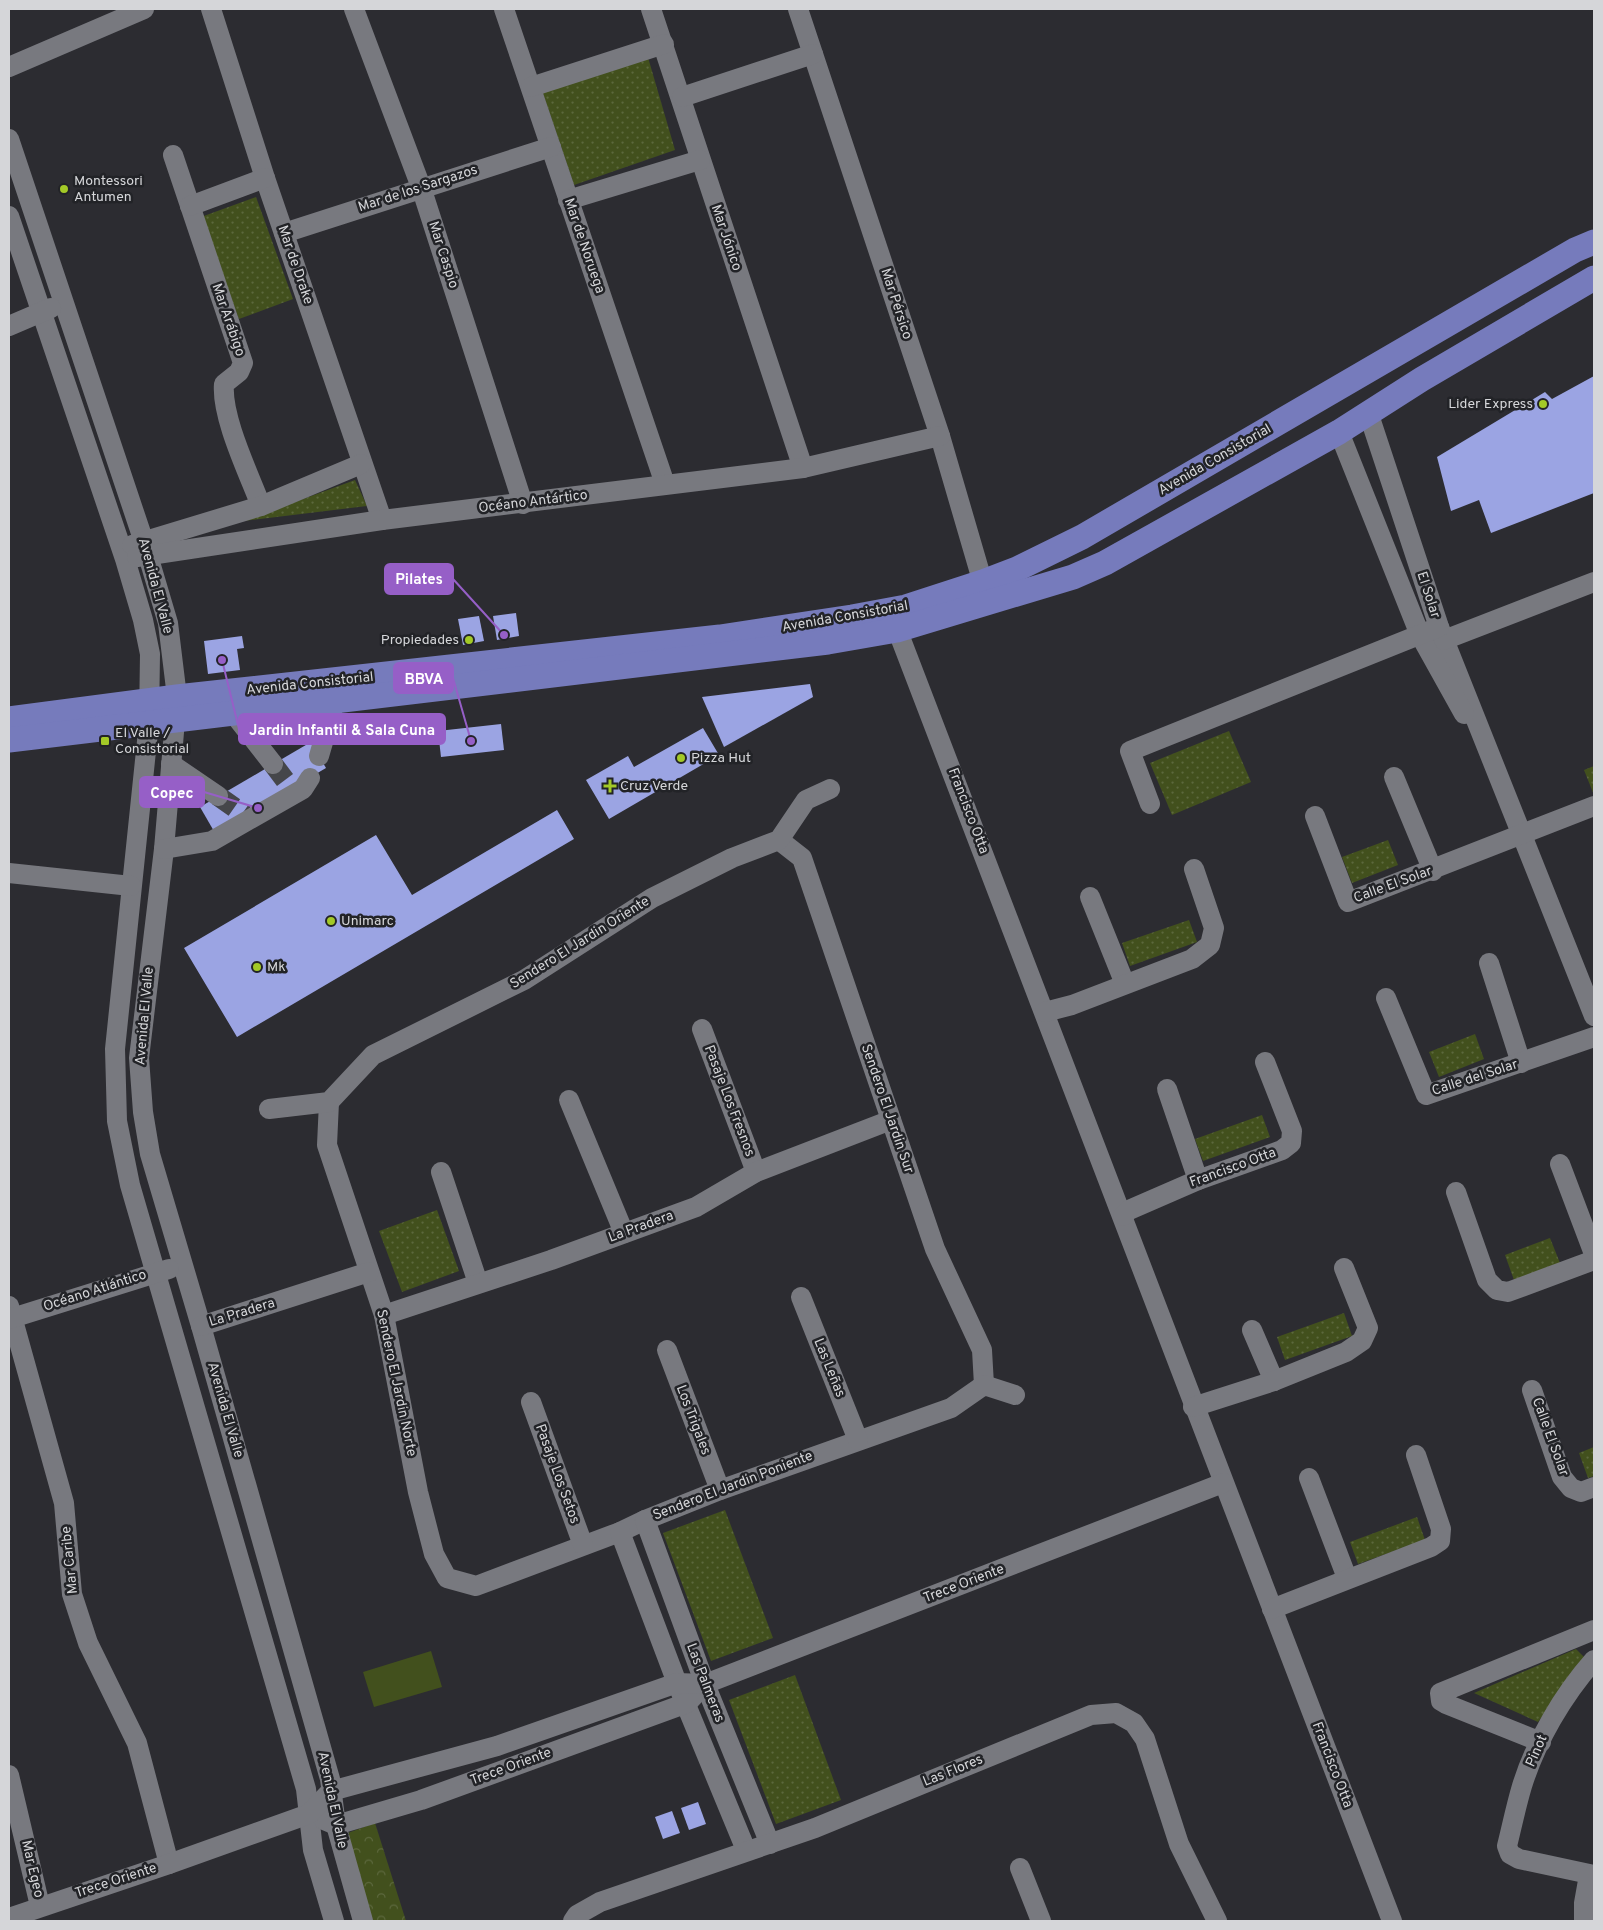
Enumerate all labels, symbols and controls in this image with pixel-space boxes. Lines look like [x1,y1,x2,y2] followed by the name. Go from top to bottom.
[356,162,480,216] street label: Mar de los Sargazos
[74,173,143,206] place label: Montessori Antumen
[58,183,70,195] marker: Montessori Antumen
[560,196,608,296] street label: Mar de Noruega
[707,203,745,274] street label: Mar Jónico
[424,219,462,291] street label: Mar Caspio
[274,223,316,307] street label: Mar de Drake
[877,266,916,342] street label: Mar Pérsico
[208,281,248,359] street label: Mar Arábigo
[1448,396,1533,413] place label: Lider Express
[1537,398,1549,410] marker: Lider Express
[1155,421,1275,499] street label: Avenida Consistorial
[477,487,589,517] street label: Océano Antártico
[134,536,176,636] street label: Avenida El Valle
[385,564,453,594] callout: Pilates
[1413,570,1444,621] street label: El Solar
[395,571,443,590] text: Pilates
[781,598,909,636] street label: Avenida Consistorial
[381,632,459,649] place label: Propiedades
[463,634,475,646] marker: Propiedades
[394,663,453,693] callout: BBVA
[246,669,374,699] street label: Avenida Consistorial
[405,671,444,690] text: BBVA
[239,714,445,744] callout: Jardin Infantil & Sala Cuna
[249,722,435,741] text: Jardin Infantil & Sala Cuna
[115,725,189,758] place label: El Valle / Consistorial
[99,735,111,747] marker: El Valle / Consistorial
[691,750,751,767] place label: Pizza Hut
[675,752,687,764] marker: Pizza Hut
[944,766,992,856] street label: Francisco Otta
[140,777,204,807] callout: Copec
[620,778,688,795] place label: Cruz Verde
[604,780,616,792] marker: Cruz Verde
[150,785,194,804] text: Copec
[1351,863,1435,907] street label: Calle El Solar
[507,893,653,993] street label: Sendero El Jardin Oriente
[341,913,394,930] place label: Unimarc
[325,915,337,927] marker: Unimarc
[267,959,286,976] place label: Mk
[251,961,263,973] marker: Mk
[132,966,158,1066] street label: Avenida El Valle
[857,1042,917,1176] street label: Sendero El Jardin Sur
[700,1043,758,1159] street label: Pasaje Los Fresnos
[1430,1056,1521,1100] street label: Calle del Solar
[1188,1145,1278,1191] street label: Francisco Otta
[606,1207,676,1247] street label: La Pradera
[41,1266,149,1316] street label: Océano Atlántico
[207,1295,277,1331] street label: La Pradera
[372,1308,420,1458] street label: Sendero El Jardin Norte
[809,1336,849,1400] street label: Las Leñas
[203,1360,247,1460] street label: Avenida El Valle
[672,1383,714,1457] street label: Los Trigales
[1528,1395,1572,1479] street label: Calle El Solar
[531,1422,583,1526] street label: Pasaje Los Setos
[651,1448,815,1524] street label: Sendero El Jardin Poniente
[58,1525,82,1595] street label: Mar Caribe
[921,1561,1007,1607] street label: Trece Oriente
[682,1641,728,1725] street label: Las Palmeras
[1308,1720,1356,1810] street label: Francisco Otta
[1522,1732,1552,1770] street label: Pinot
[468,1744,554,1790] street label: Trece Oriente
[313,1750,351,1850] street label: Avenida El Valle
[920,1751,986,1791] street label: Las Flores
[17,1839,47,1900] street label: Mar Egeo
[73,1860,159,1902] street label: Trece Oriente

